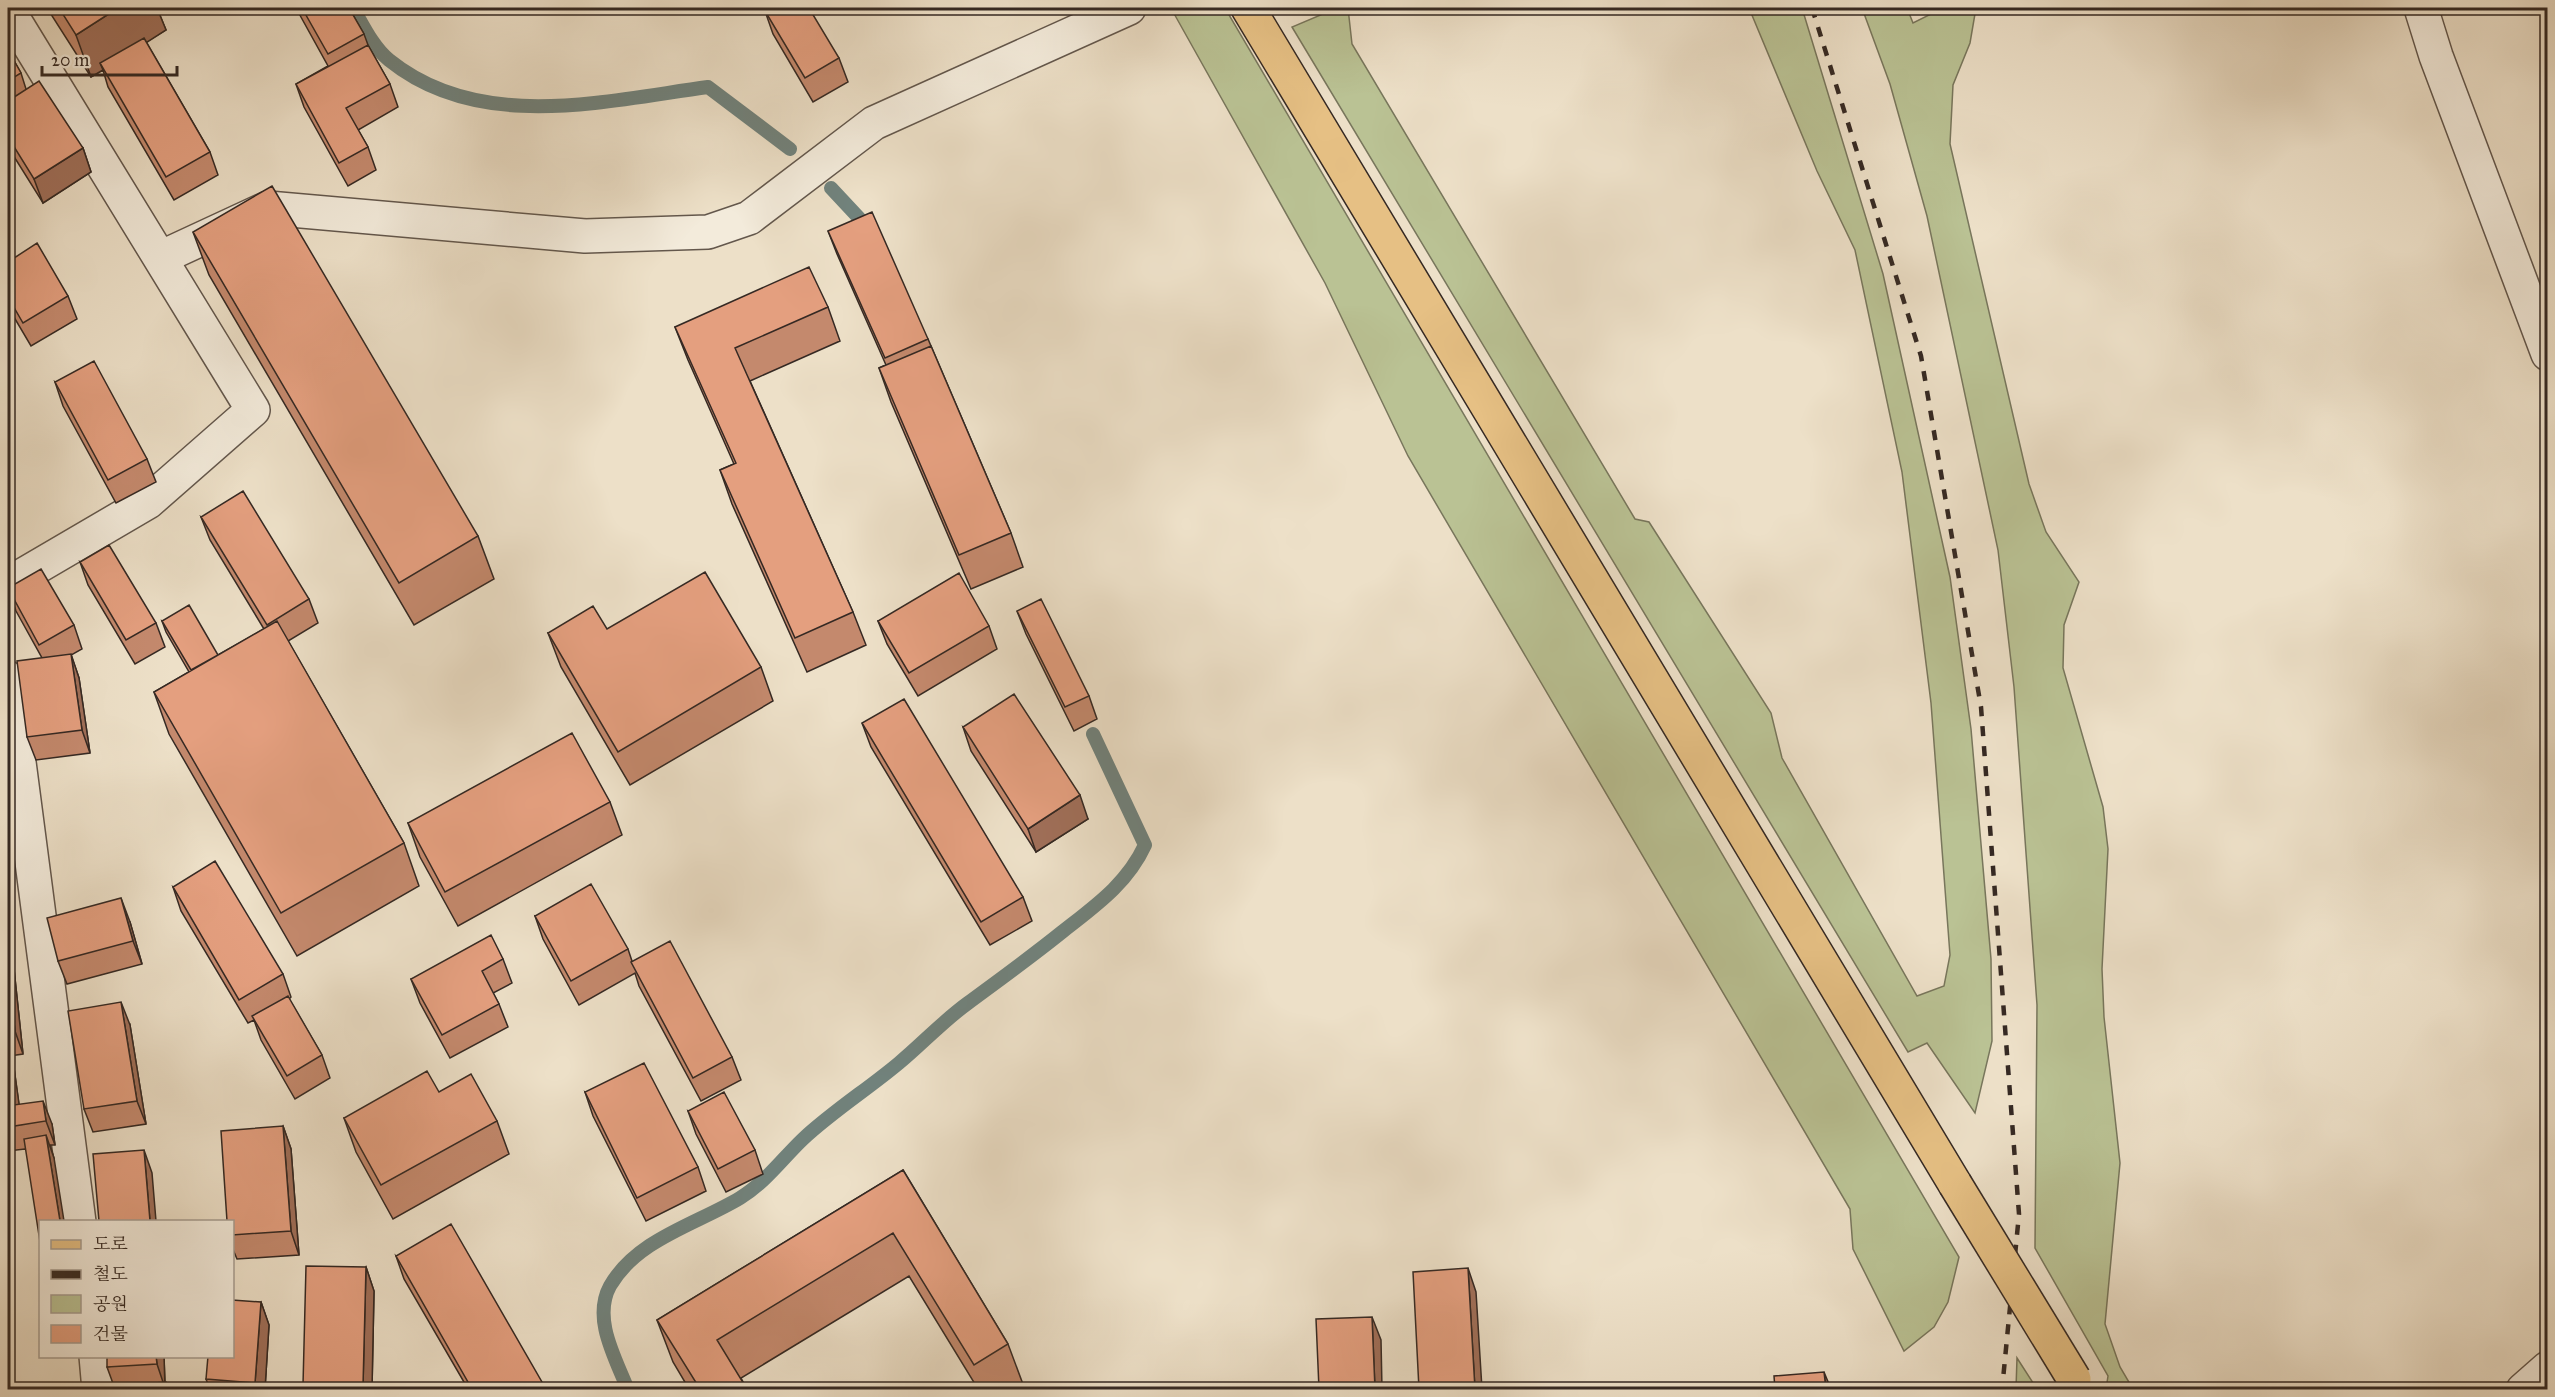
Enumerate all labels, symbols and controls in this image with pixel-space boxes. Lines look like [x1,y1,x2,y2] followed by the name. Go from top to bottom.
[42,39,177,77] scale bar
[51,49,89,71] text: 20 m
[39,1220,234,1358] legend
[93,1233,128,1255] text: 도로
[93,1263,128,1285] text: 철도
[93,1293,128,1315] text: 공원
[93,1323,128,1345] text: 건물

